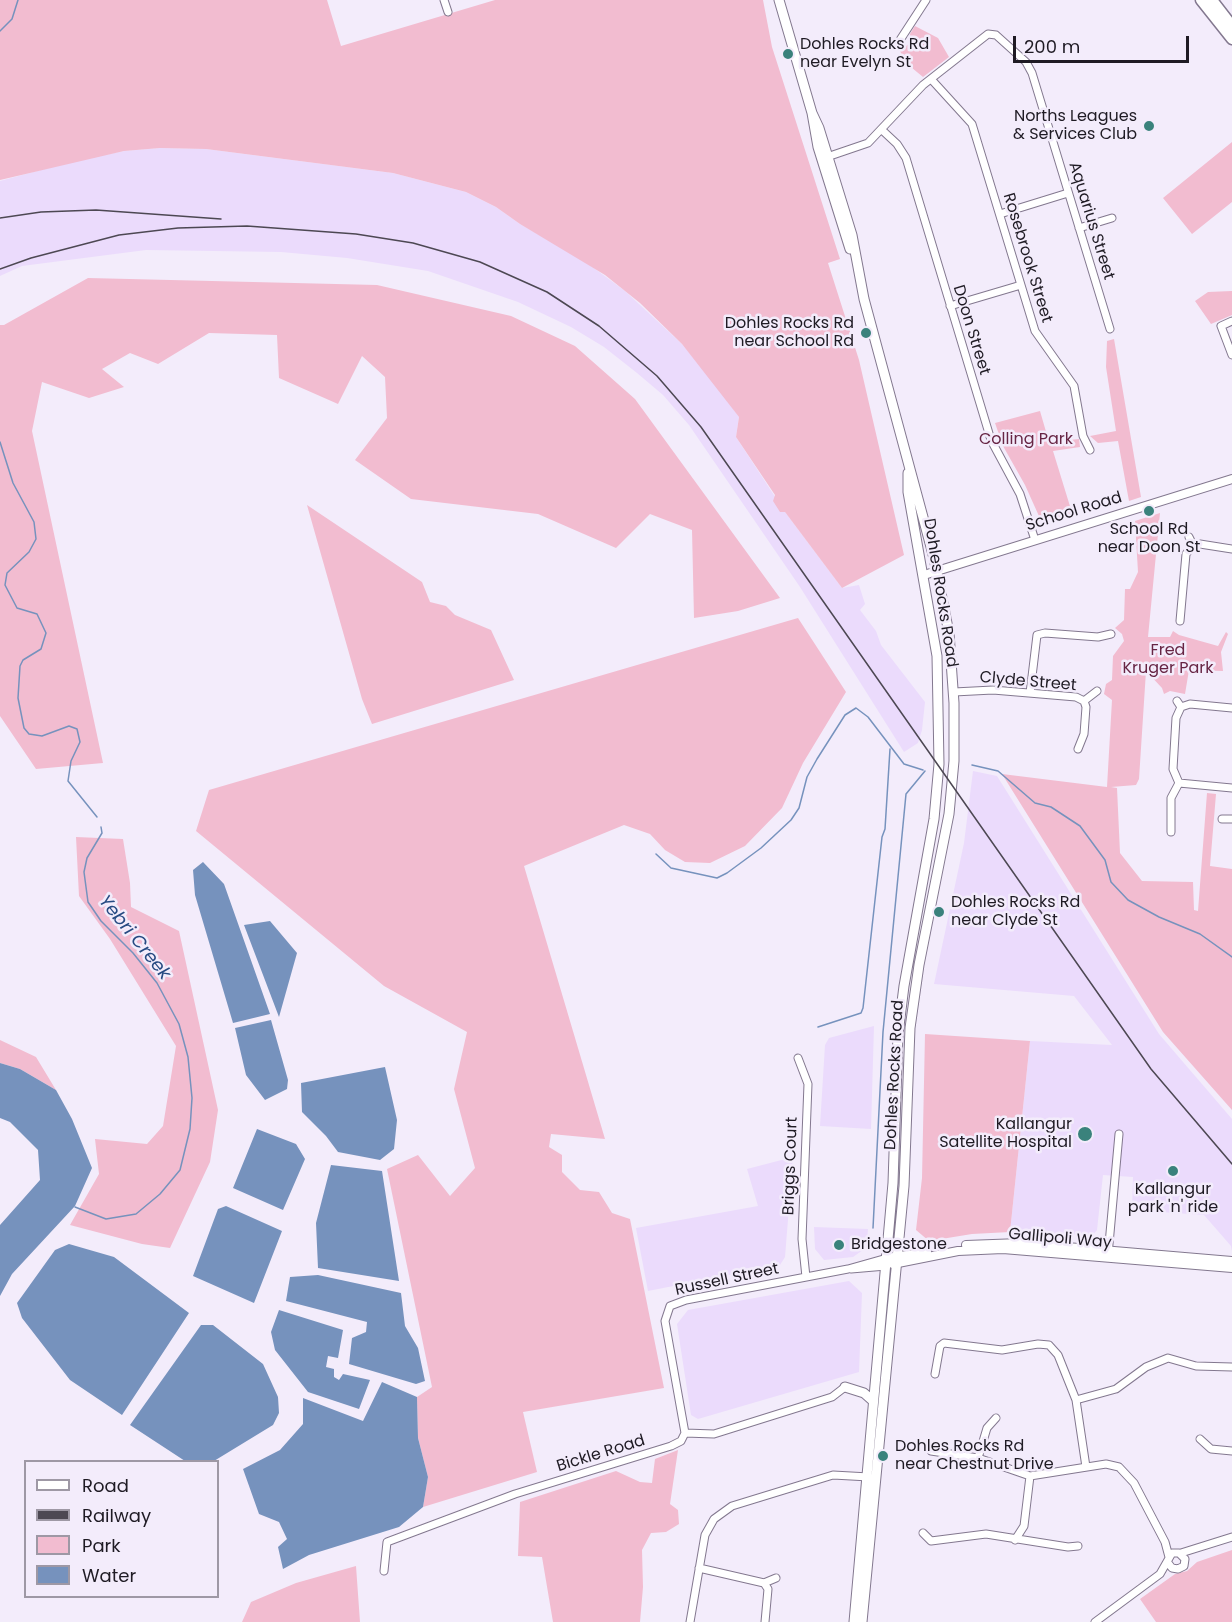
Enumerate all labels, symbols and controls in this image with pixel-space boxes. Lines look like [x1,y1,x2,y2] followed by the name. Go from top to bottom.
[1016,24,1192,62] scale bar
[1024,34,1080,59] text: 200 m
[800,35,929,73] place label: Dohles Rocks Rd near Evelyn St
[781,47,795,61] marker: Dohles Rocks Rd near Evelyn St
[1013,107,1137,145] place label: Norths Leagues & Services Club
[1142,119,1156,133] marker: Norths Leagues & Services Club
[1064,160,1118,282] street label: Aquarius Street
[998,191,1056,325] street label: Rosebrook Street
[948,283,994,377] street label: Doon Street
[725,314,854,352] place label: Dohles Rocks Rd near School Rd
[859,326,873,340] marker: Dohles Rocks Rd near School Rd
[979,430,1073,450] park label: Colling Park
[1024,488,1124,536] street label: School Road
[1142,504,1156,518] marker: School Rd near Doon St
[919,517,961,669] street label: Dohles Rocks Road
[1098,520,1200,558] place label: School Rd near Doon St
[1122,641,1214,679] park label: Fred Kruger Park
[979,668,1077,696] street label: Clyde Street
[93,891,175,985] water label: Yebri Creek
[951,893,1080,931] place label: Dohles Rocks Rd near Clyde St
[932,905,946,919] marker: Dohles Rocks Rd near Clyde St
[881,999,909,1151] street label: Dohles Rocks Road
[939,1115,1072,1153] place label: Kallangur Satellite Hospital
[780,1116,802,1216] street label: Briggs Court
[1076,1125,1094,1143] marker: Kallangur Satellite Hospital
[1166,1164,1180,1178] marker: Kallangur park 'n' ride
[1128,1180,1218,1218] place label: Kallangur park 'n' ride
[1008,1225,1112,1253] street label: Gallipoli Way
[851,1235,947,1255] place label: Bridgestone
[832,1238,846,1252] marker: Bridgestone
[673,1260,781,1300] street label: Russell Street
[554,1431,648,1477] street label: Bickle Road
[895,1437,1054,1475] place label: Dohles Rocks Rd near Chestnut Drive
[876,1449,890,1463] marker: Dohles Rocks Rd near Chestnut Drive
[24,1460,219,1598] legend
[82,1473,129,1498] text: Road
[82,1503,151,1528] text: Railway
[82,1533,121,1558] text: Park
[82,1563,136,1588] text: Water

